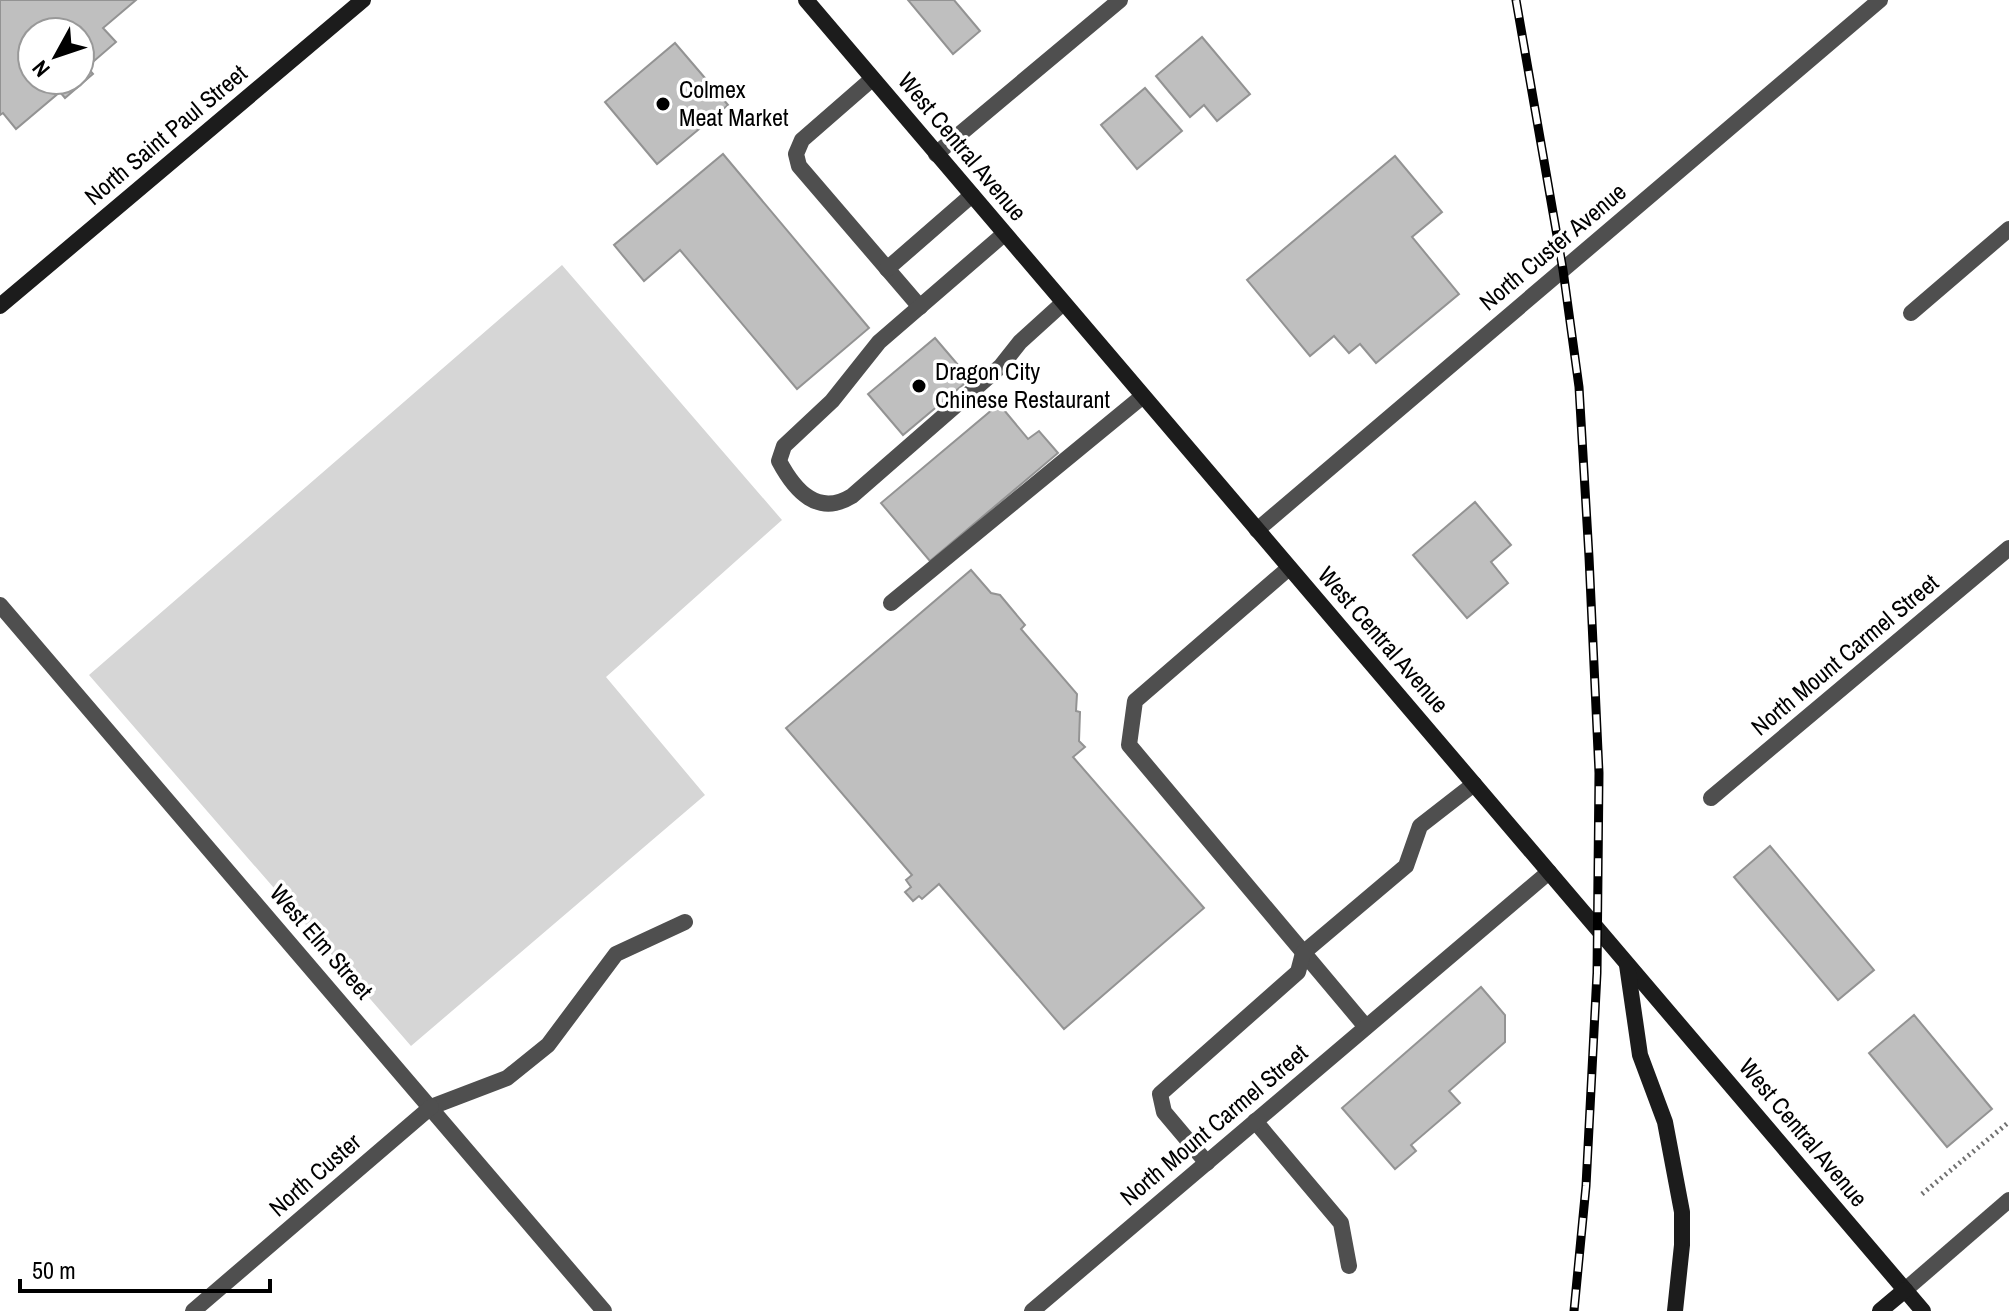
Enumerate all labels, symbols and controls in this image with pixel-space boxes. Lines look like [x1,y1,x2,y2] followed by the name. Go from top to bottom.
[16,16,96,96] north arrow
[25,54,56,83] text: N
[78,57,254,212] street label: North Saint Paul Street
[891,66,1034,227] street label: West Central Avenue
[679,73,789,133] place label: Colmex Meat Market
[654,95,672,113] marker: Colmex Meat Market
[1472,175,1632,317] street label: North Custer Avenue
[935,355,1111,415] place label: Dragon City Chinese Restaurant
[910,377,928,395] marker: Dragon City Chinese Restaurant
[1311,559,1456,719] street label: West Central Avenue
[1744,566,1945,742] street label: North Mount Carmel Street
[263,877,381,1006] street label: West Elm Street
[1113,1036,1314,1212] street label: North Mount Carmel Street
[1732,1052,1875,1213] street label: West Central Avenue
[262,1125,367,1223] street label: North Custer
[20,1243,270,1293] scale bar
[32,1254,76,1286] text: 50 m

